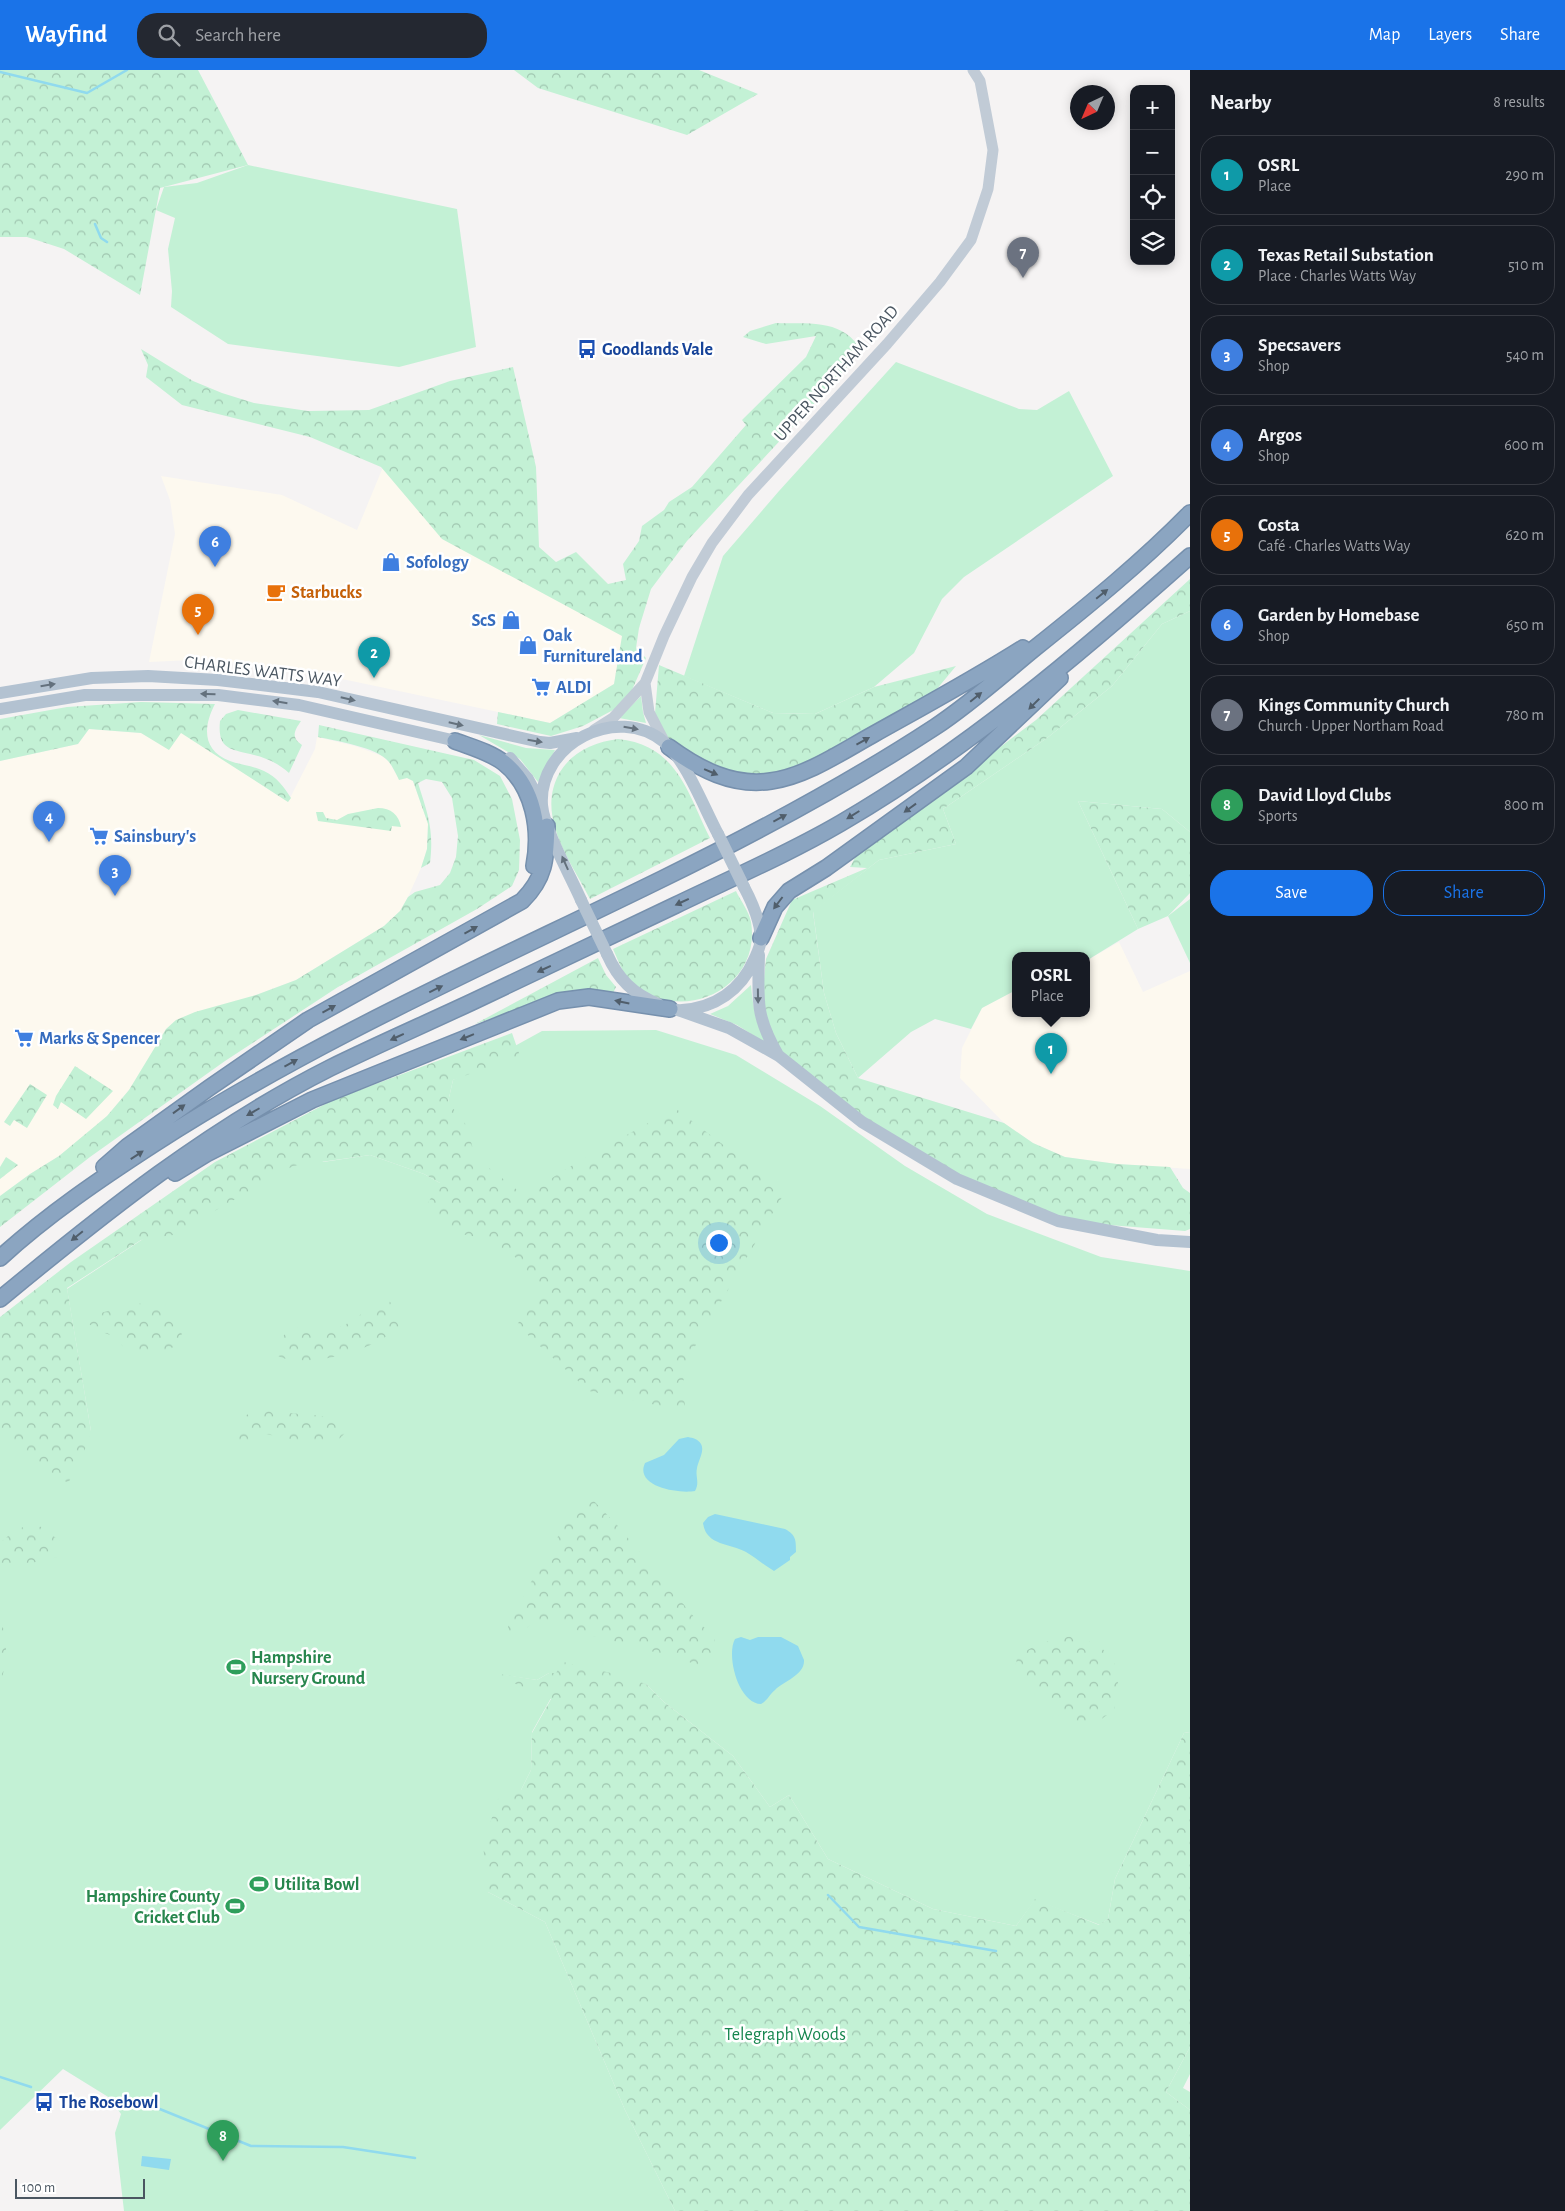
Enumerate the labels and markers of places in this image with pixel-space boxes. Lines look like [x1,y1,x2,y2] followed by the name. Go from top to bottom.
[1007,237,1039,278] pin: 7
[576,338,598,360] bus stop icon: Goodlands Vale
[602,341,713,359] place label: Goodlands Vale
[199,526,231,567] pin: 6
[380,551,402,573] shop icon: Sofology
[406,554,470,572] place label: Sofology
[265,581,287,603] cafe icon: Starbucks
[291,584,362,602] place label: Starbucks
[182,594,214,635] pin: 5
[500,609,522,631] shop icon: ScS
[471,612,496,630] place label: ScS
[543,627,643,666] place label: Oak Furnitureland
[517,634,539,656] shop icon: Oak Furnitureland
[358,637,390,678] pin: 2
[530,676,552,698] supermarket icon: ALDI
[556,679,592,697] place label: ALDI
[33,801,65,842] pin: 4
[88,825,110,847] supermarket icon: Sainsbury's
[114,828,196,846] place label: Sainsbury's
[99,855,131,896] pin: 3
[13,1027,35,1049] supermarket icon: Marks & Spencer
[39,1030,161,1048] place label: Marks & Spencer
[1035,1033,1067,1074] pin: 1
[251,1649,366,1688] place label: Hampshire Nursery Ground
[225,1656,247,1678] sports icon: Hampshire Nursery Ground
[248,1873,270,1895] sports icon: Utilita Bowl
[274,1876,359,1894] place label: Utilita Bowl
[86,1888,221,1927] place label: Hampshire County Cricket Club
[224,1895,246,1917] sports icon: Hampshire County Cricket Club
[33,2091,55,2113] bus stop icon: The Rosebowl
[59,2094,159,2112] place label: The Rosebowl
[207,2120,239,2161] pin: 8

